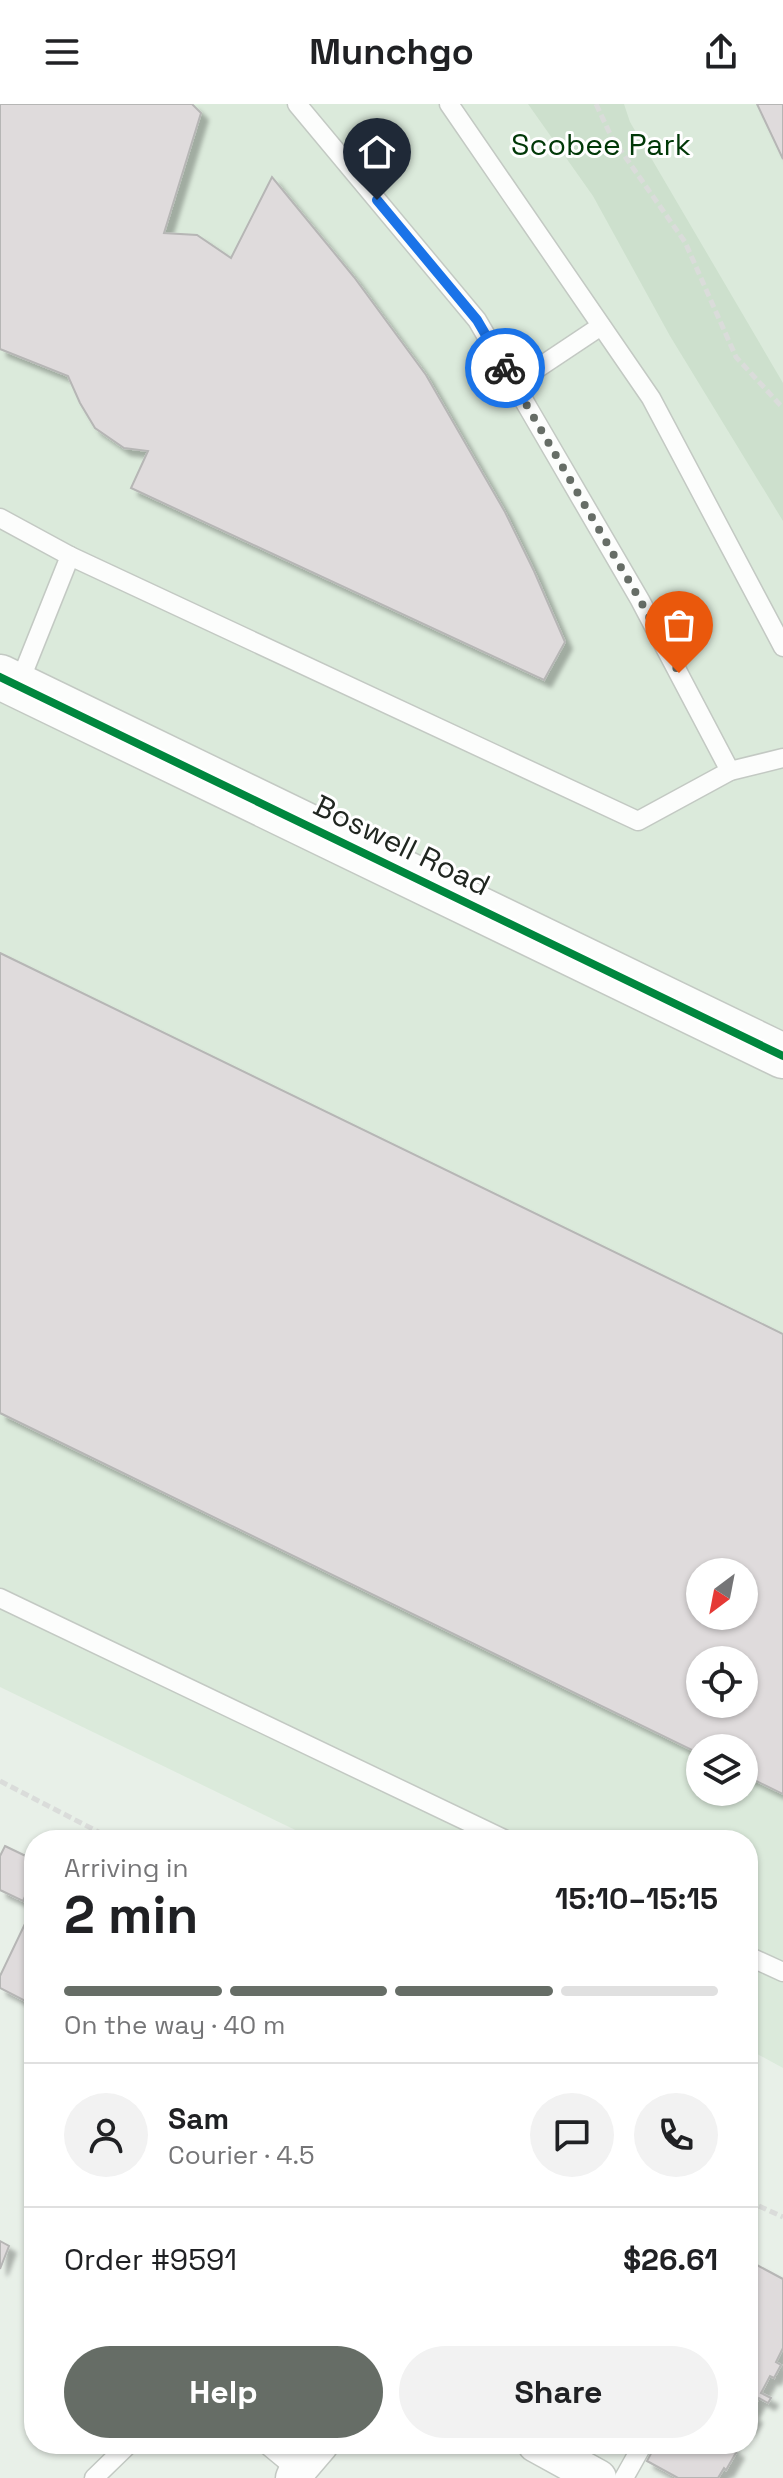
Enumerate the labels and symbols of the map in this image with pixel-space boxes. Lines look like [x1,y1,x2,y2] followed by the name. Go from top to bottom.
[343,118,411,200] pin
[511,125,691,164] park label: Scobee Park
[465,328,545,408] courier
[645,591,713,673] pin
[307,786,497,904] street label: Boswell Road
[686,1558,758,1630] north arrow

